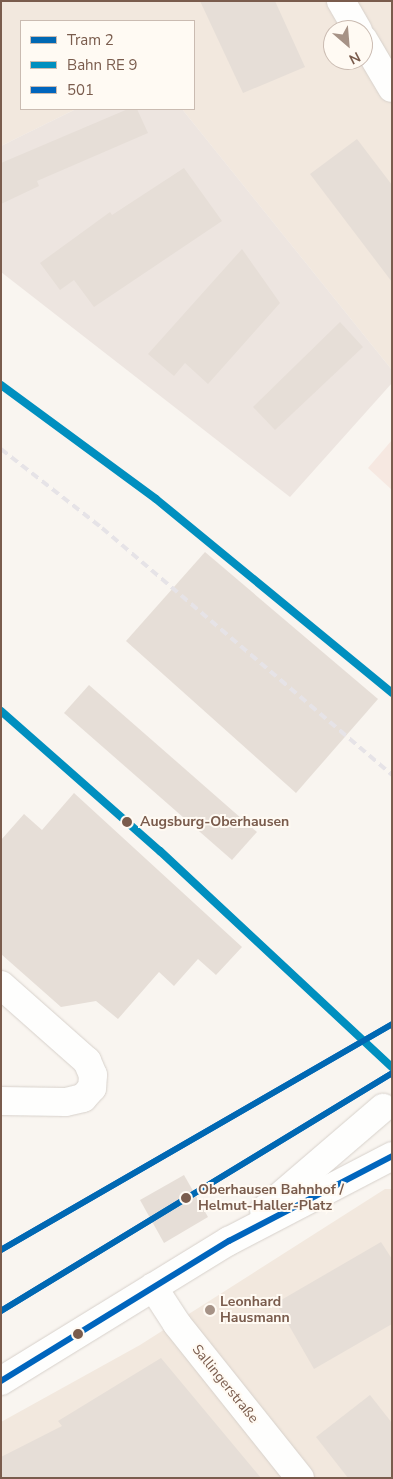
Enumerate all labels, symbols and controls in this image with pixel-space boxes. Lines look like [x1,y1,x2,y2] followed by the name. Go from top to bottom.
[20,20,195,110] legend
[323,20,373,70] north arrow
[67,30,114,50] text: Tram 2
[346,47,364,69] text: N
[67,55,138,75] text: Bahn RE 9
[67,80,94,100] text: 501
[118,813,136,831] marker: Augsburg-Oberhausen
[140,814,289,830] place label: Augsburg-Oberhausen
[198,1182,344,1214] place label: Oberhausen Bahnhof / Helmut-Haller-Platz
[177,1189,195,1207] marker: Oberhausen Bahnhof / Helmut-Haller-Platz
[220,1294,290,1326] place label: Leonhard Hausmann
[204,1304,216,1316] marker: Leonhard Hausmann
[73,1329,83,1339] unlabelled marker
[188,1341,262,1427] street label: Sallingerstraße

